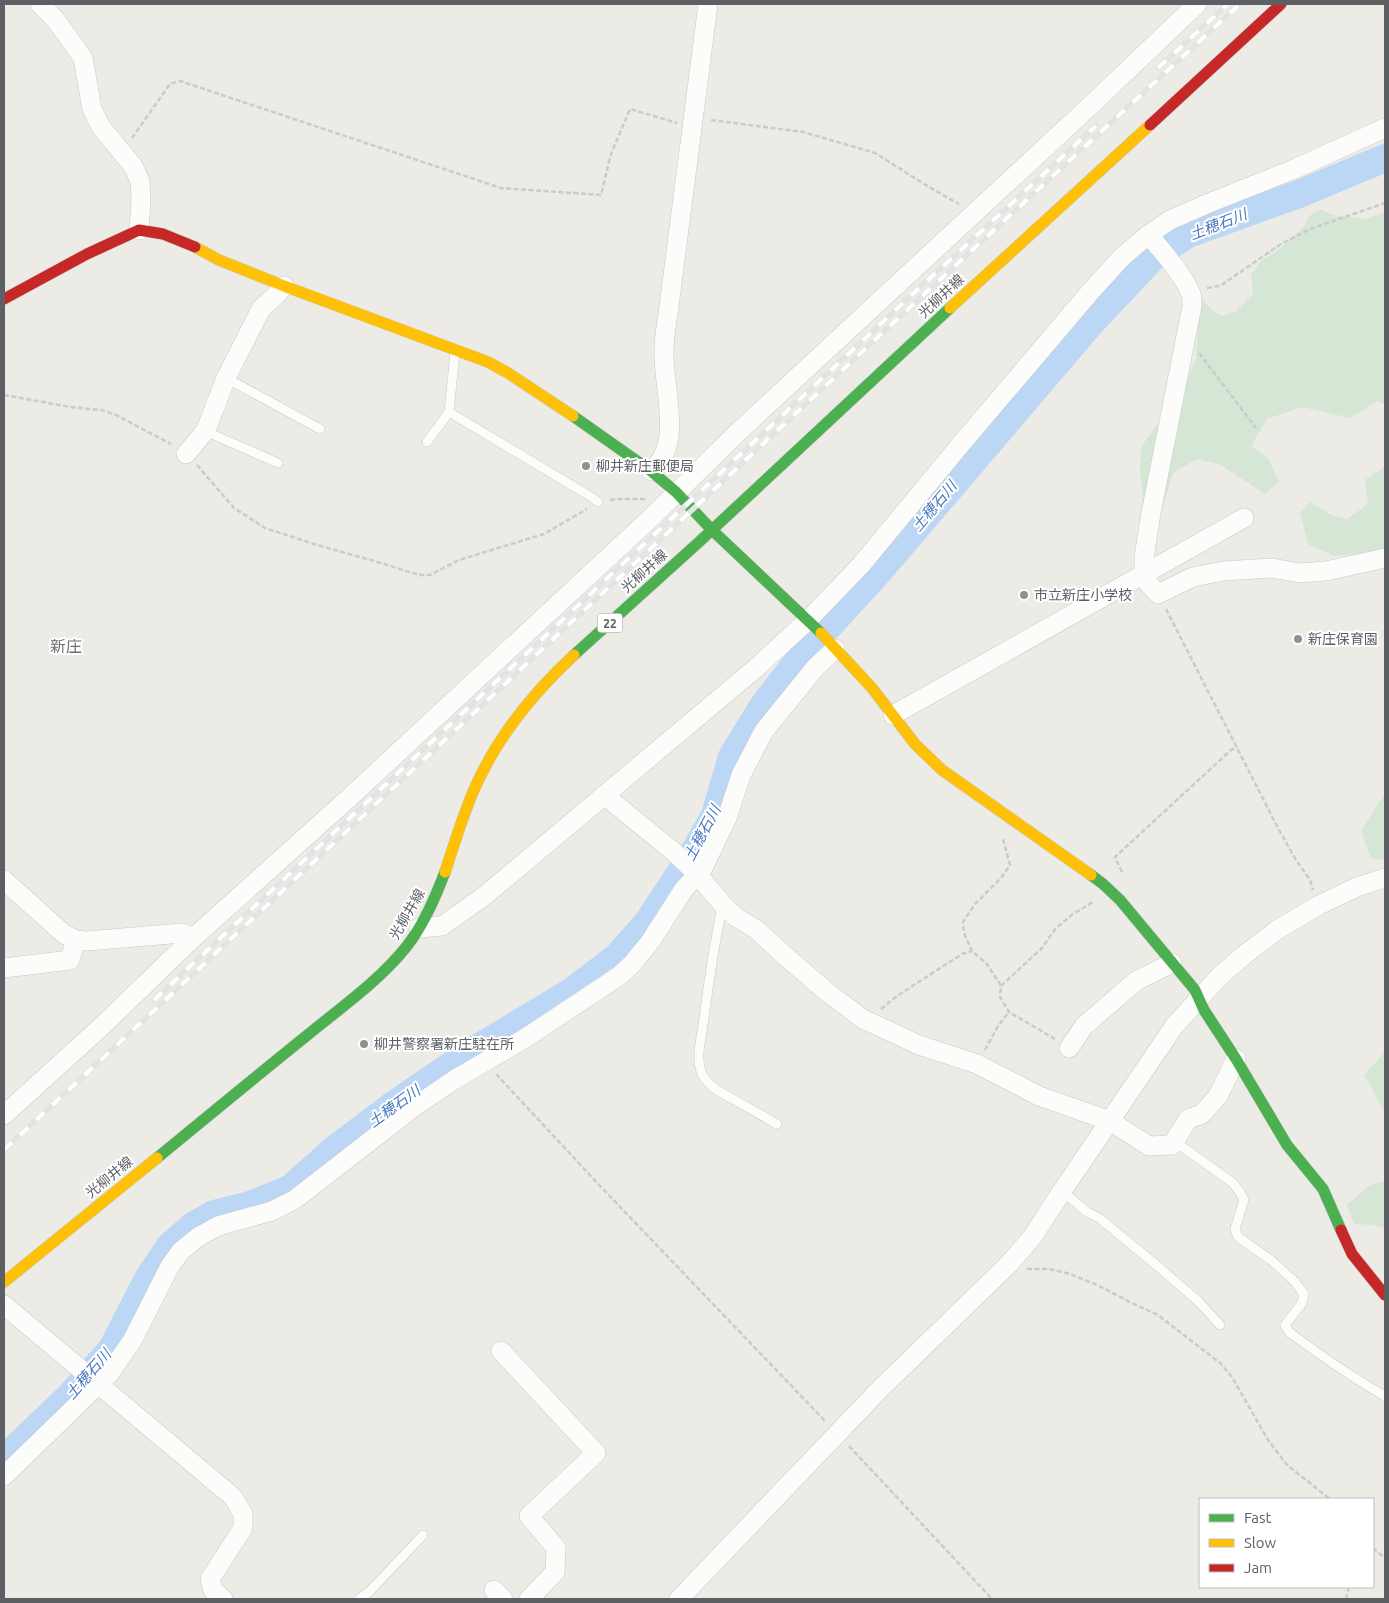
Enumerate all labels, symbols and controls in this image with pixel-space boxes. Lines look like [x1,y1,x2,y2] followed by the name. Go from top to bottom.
[1187,205,1251,243] water label: 土穂石川
[915,271,967,321] street label: 光柳井線
[596,458,694,474] place label: 柳井新庄郵便局
[580,460,592,472] marker: 柳井新庄郵便局
[908,476,961,534] water label: 土穂石川
[618,546,670,596] street label: 光柳井線
[1034,587,1132,603] place label: 市立新庄小学校
[1018,589,1030,601] marker: 市立新庄小学校
[598,614,622,632] road number: 22
[1308,631,1378,647] place label: 新庄保育園
[1292,633,1304,645] marker: 新庄保育園
[50,637,82,655] district label: 新庄
[680,801,725,863] water label: 土穂石川
[386,886,428,942] street label: 光柳井線
[374,1036,514,1052] place label: 柳井警察署新庄駐在所
[358,1038,370,1050] marker: 柳井警察署新庄駐在所
[365,1080,425,1131] water label: 土穂石川
[82,1153,136,1201] street label: 光柳井線
[62,1344,115,1402] water label: 土穂石川
[1199,1498,1374,1588] legend
[1244,1509,1272,1526] text: Fast
[1244,1534,1277,1551] text: Slow
[1244,1559,1272,1576] text: Jam

